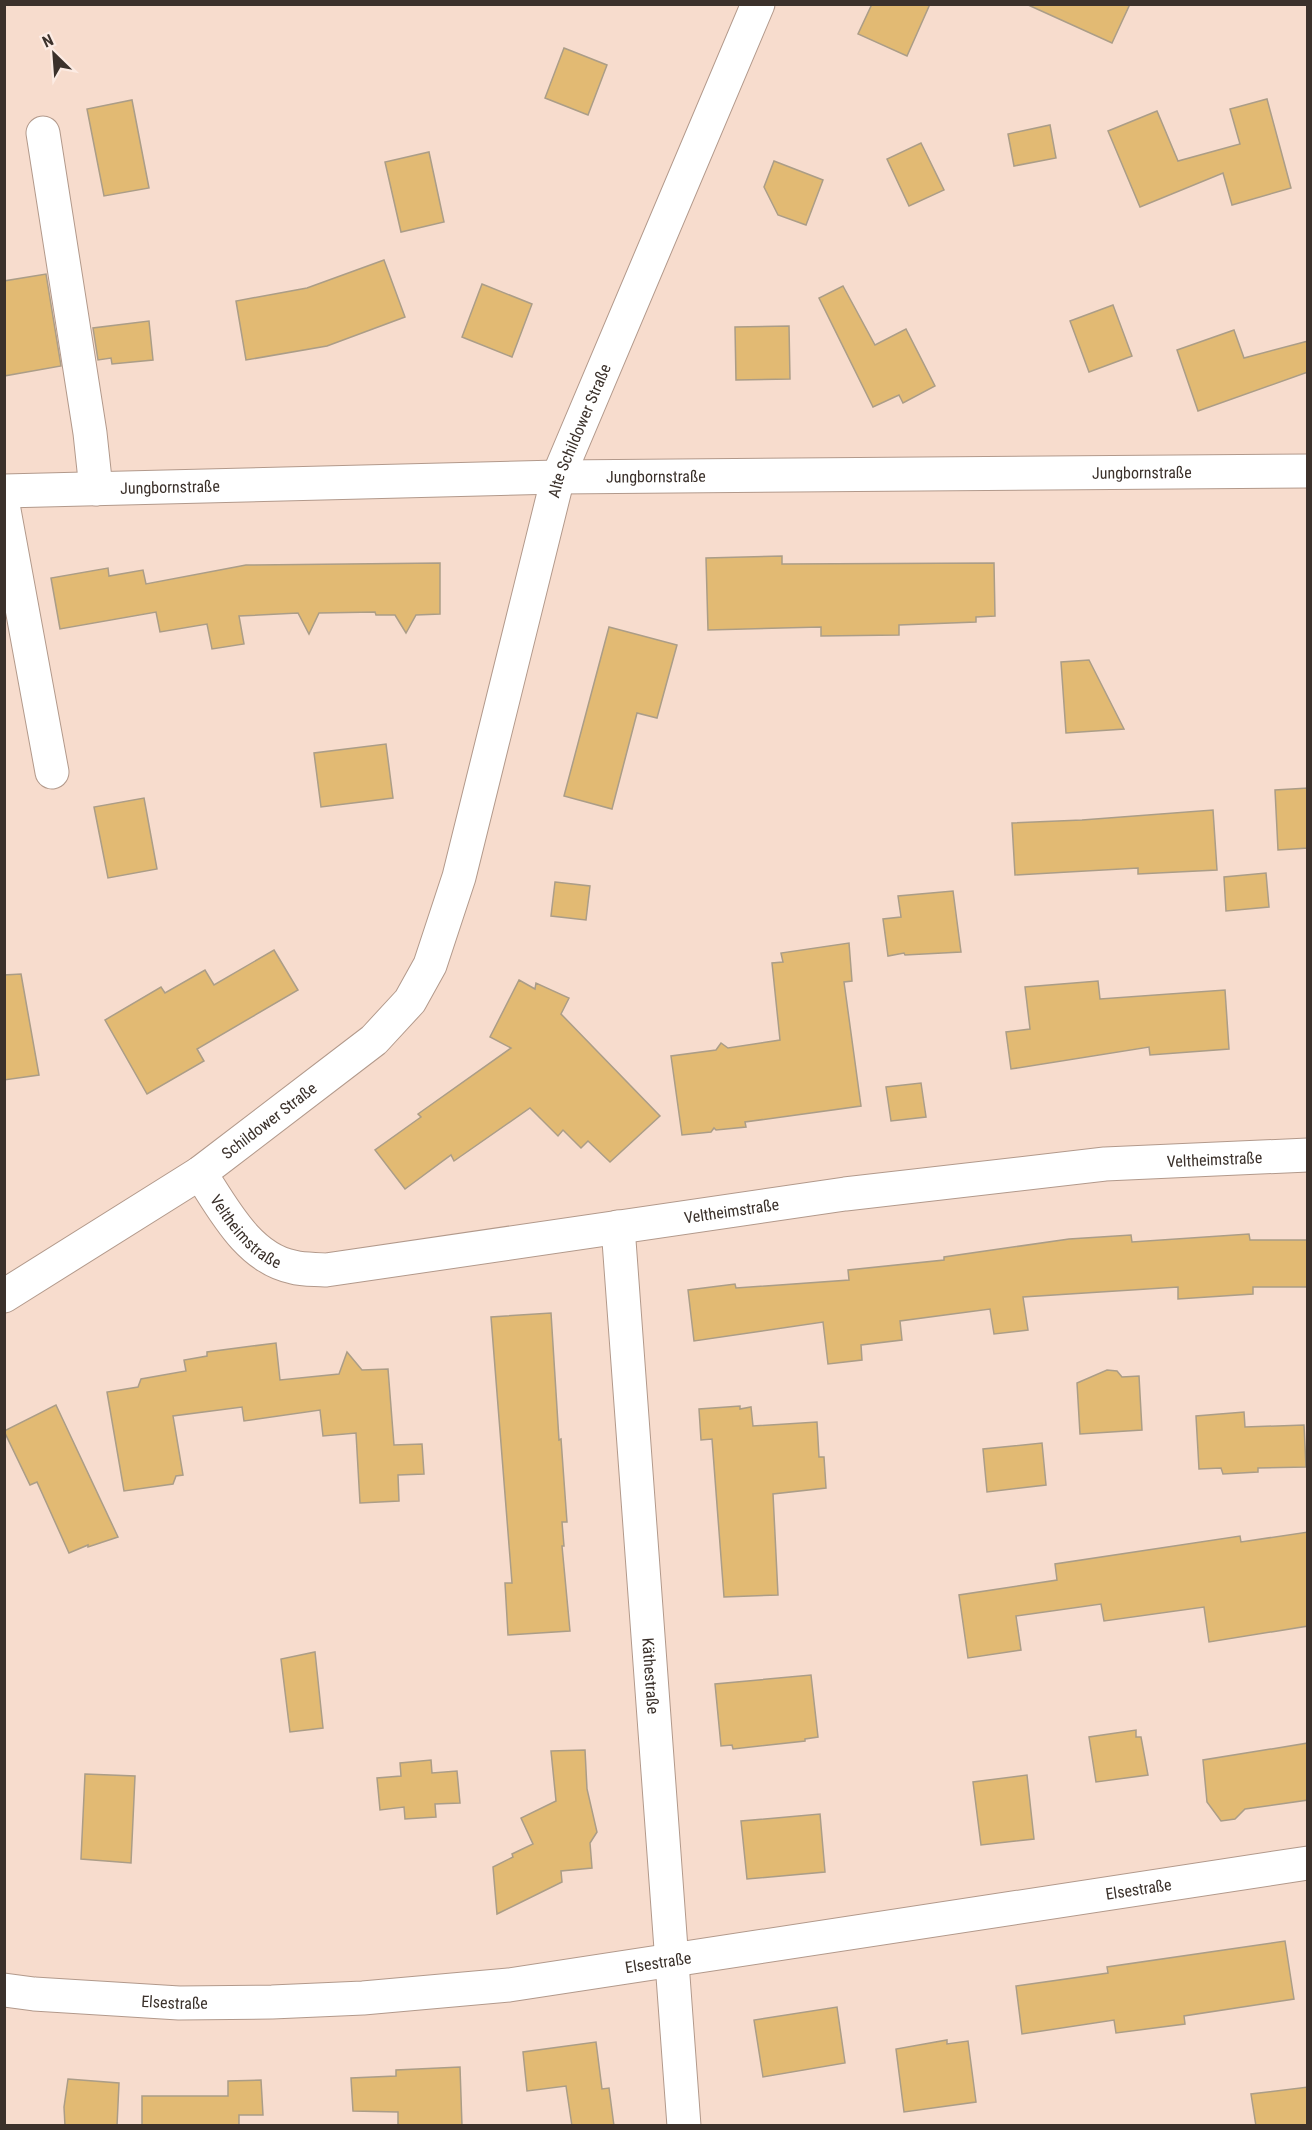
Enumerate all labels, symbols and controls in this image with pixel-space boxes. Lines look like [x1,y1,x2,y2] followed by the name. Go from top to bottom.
[24,24,84,84] north arrow
[39,30,56,52] text: N
[544,361,614,500] street label: Alte Schildower Straße
[1092,462,1192,482] street label: Jungbornstraße
[606,466,706,486] street label: Jungbornstraße
[120,476,220,498] street label: Jungbornstraße
[218,1078,320,1163] street label: Schildower Straße
[1166,1148,1263,1171] street label: Veltheimstraße
[207,1191,284,1272] street label: Veltheimstraße
[683,1194,780,1227] street label: Veltheimstraße
[639,1637,663,1715] street label: Käthestraße
[1104,1874,1173,1903] street label: Elsestraße
[624,1948,692,1977] street label: Elsestraße
[141,1991,208,2013] street label: Elsestraße

